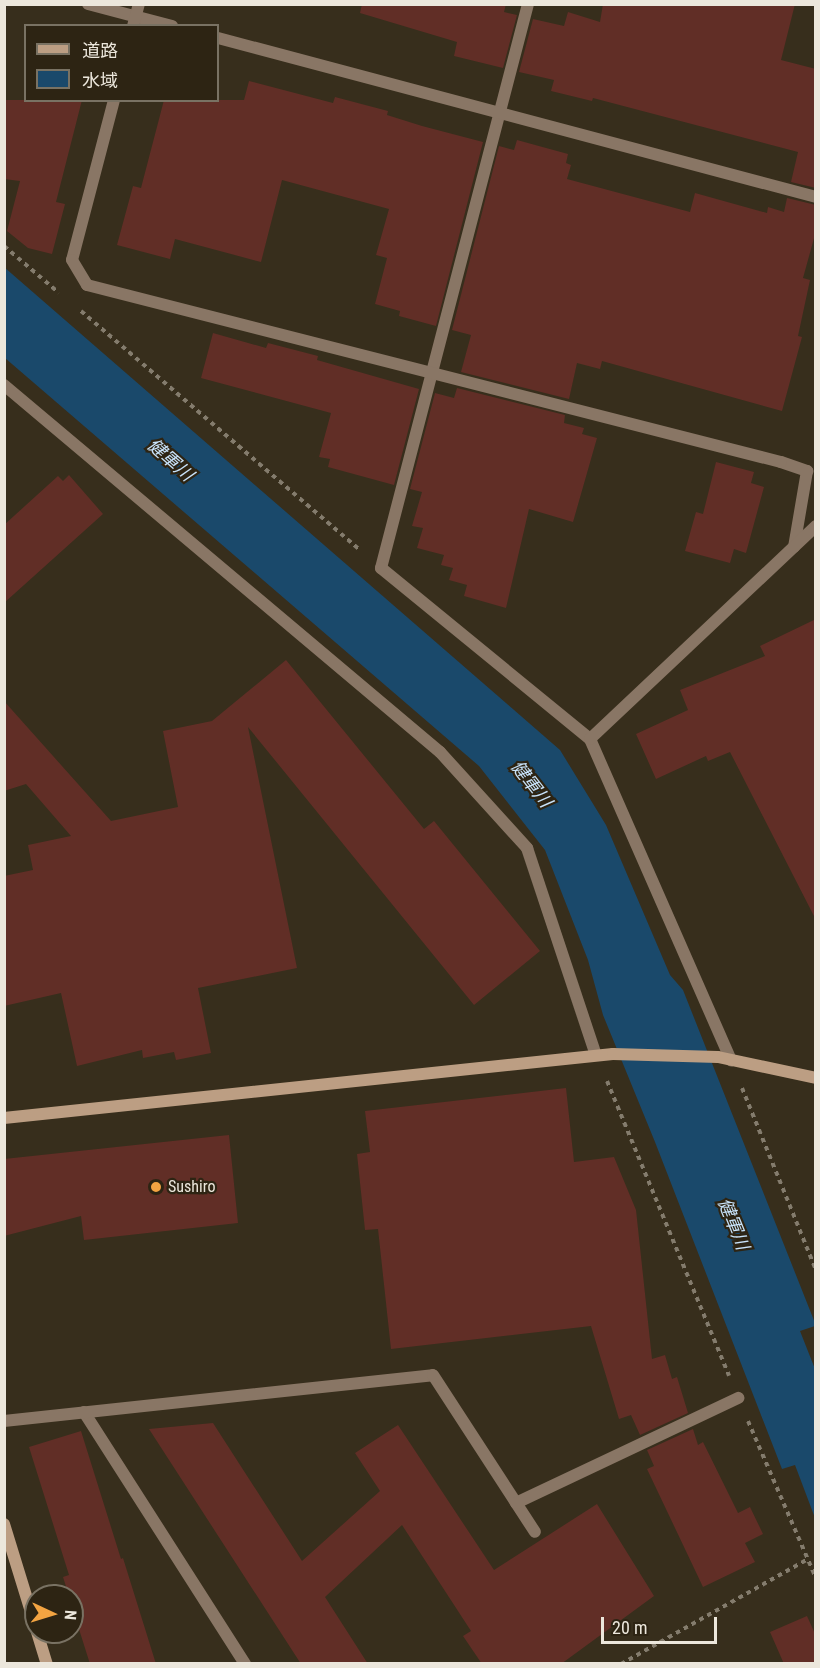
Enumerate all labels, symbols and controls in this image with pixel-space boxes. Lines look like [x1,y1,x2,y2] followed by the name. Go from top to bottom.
[24,24,219,102] legend
[82,40,118,61] text: 道路
[82,70,118,91] text: 水域
[143,434,197,486] water label: 健軍川
[506,756,556,812] water label: 健軍川
[168,1177,215,1197] place label: Sushiro
[149,1180,163,1194] marker: Sushiro
[713,1195,753,1253] water label: 健軍川
[24,1584,84,1644] north arrow
[604,1605,720,1643] scale bar
[61,1610,80,1621] text: N
[612,1617,647,1638] text: 20 m

